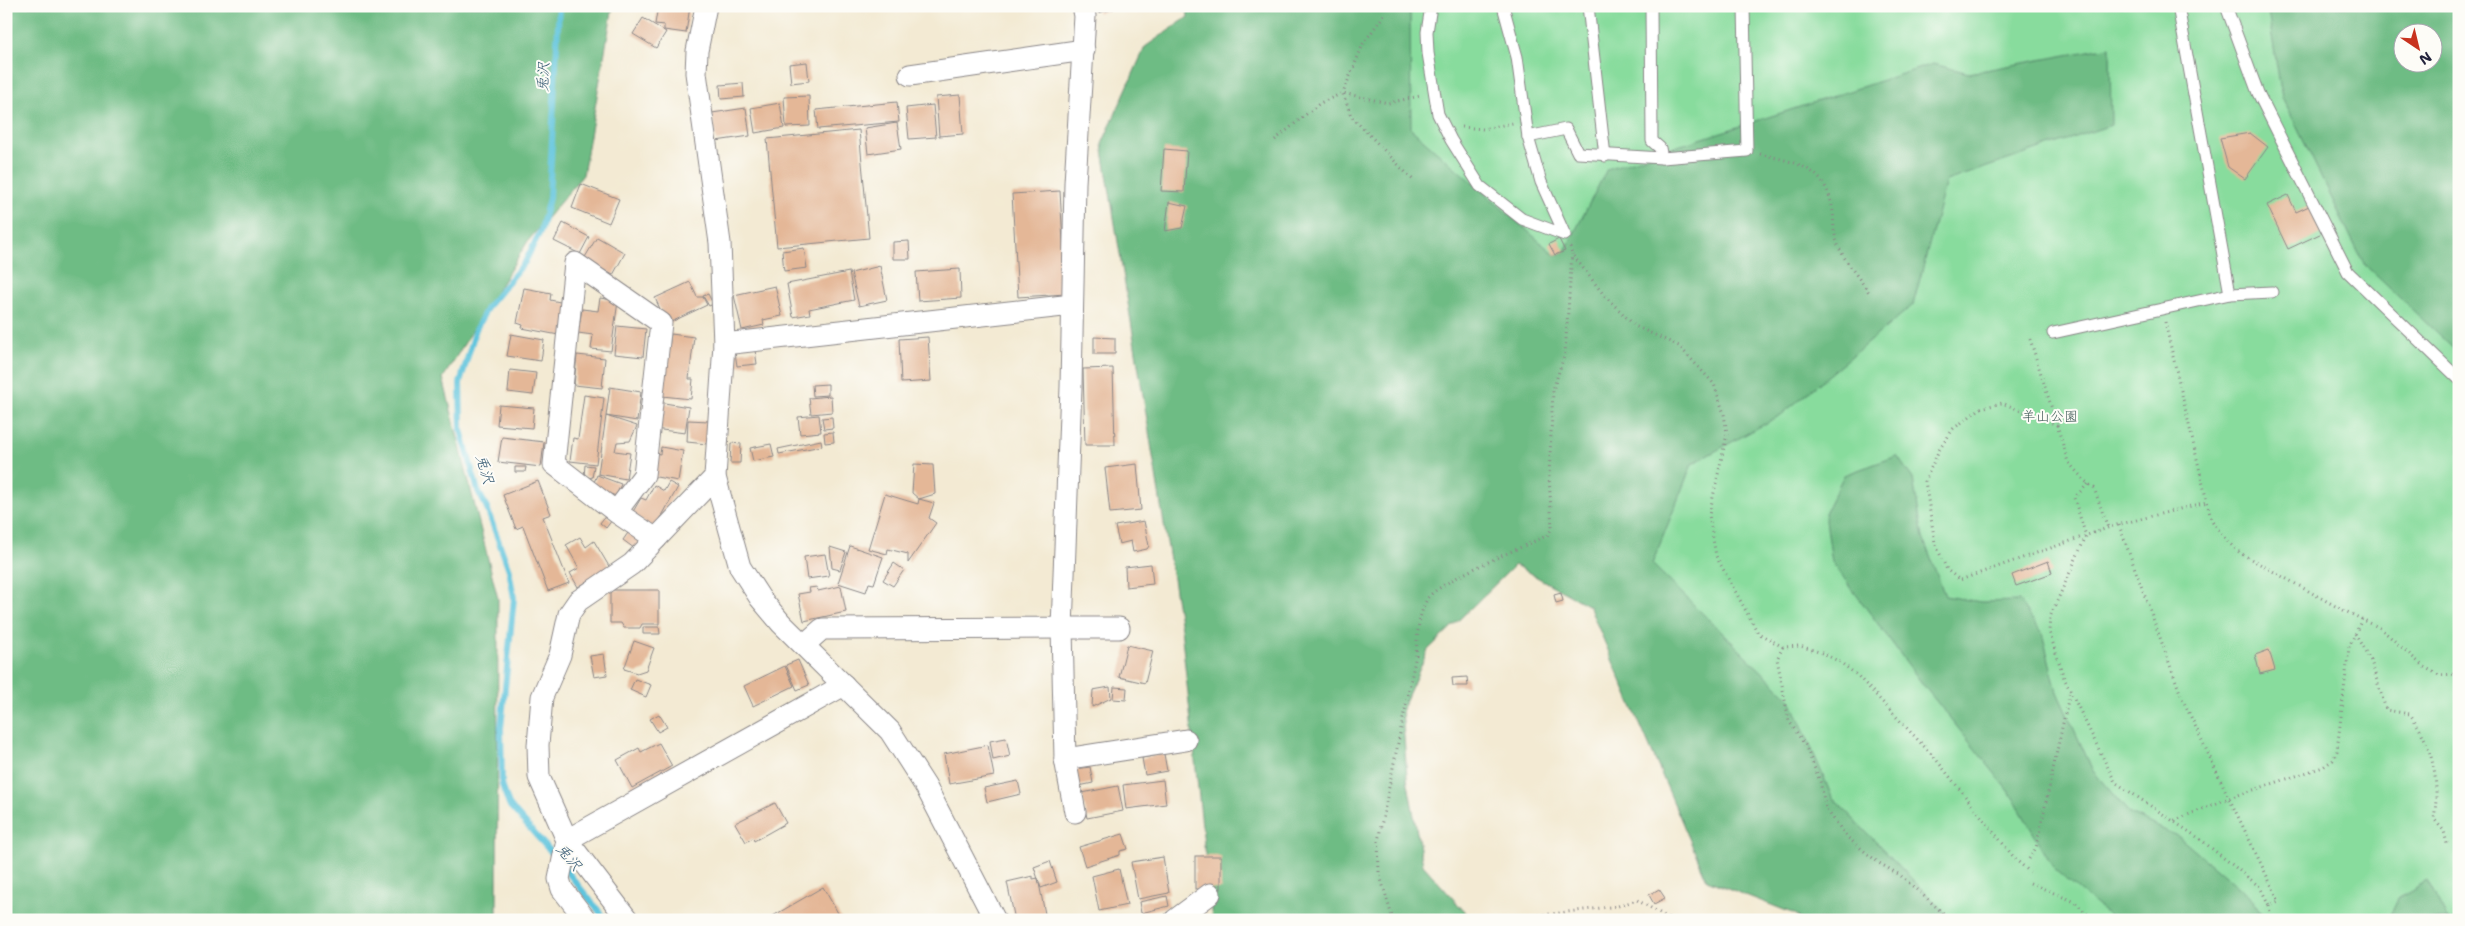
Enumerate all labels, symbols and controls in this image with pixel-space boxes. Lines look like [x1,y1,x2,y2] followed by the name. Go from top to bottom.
[2392,22,2442,72] north arrow
[2416,48,2435,69] text: N
[532,61,554,93] water label: 兎沢
[2022,407,2078,425] park label: 羊山公園
[471,452,499,487] water label: 兎沢
[552,839,587,876] water label: 兎沢

